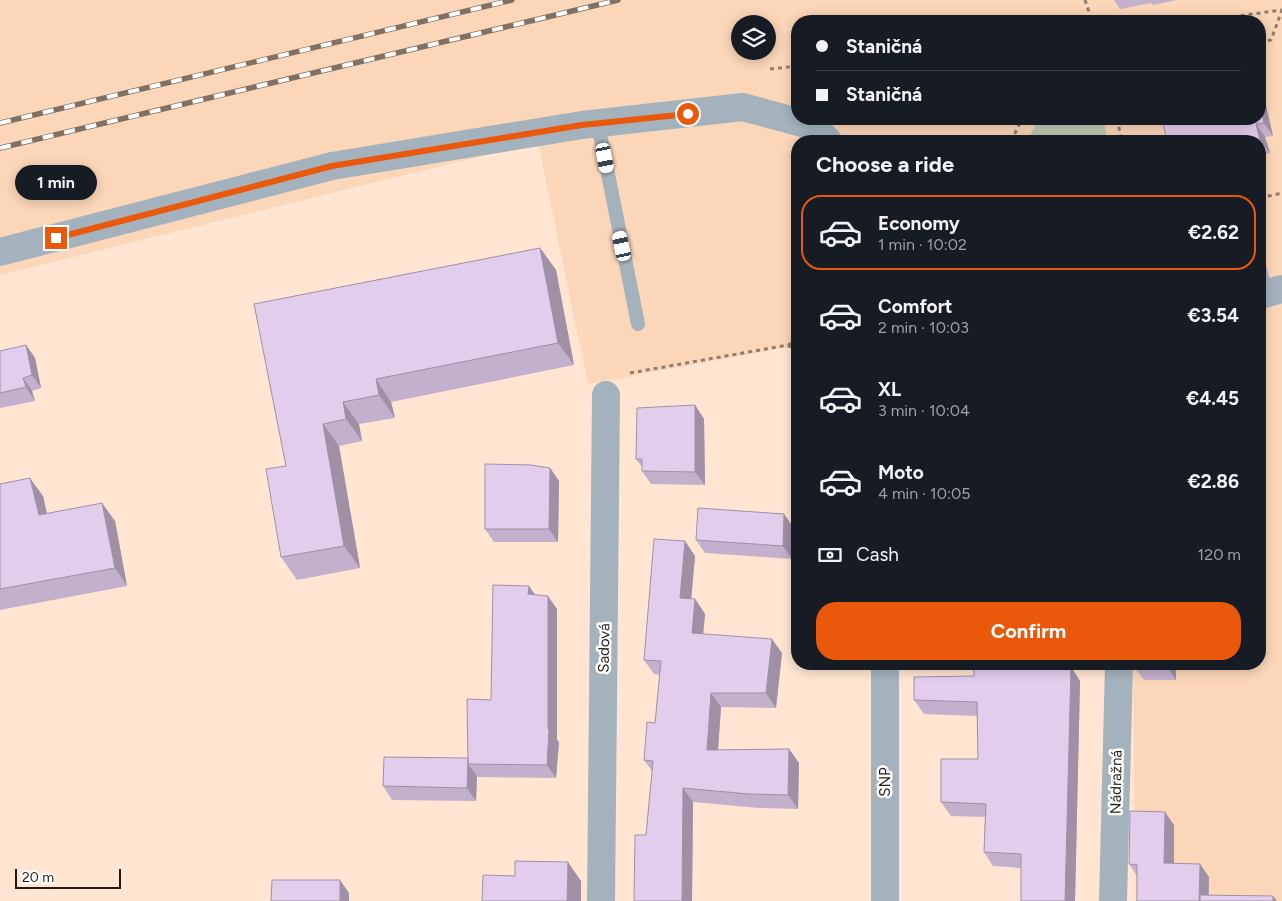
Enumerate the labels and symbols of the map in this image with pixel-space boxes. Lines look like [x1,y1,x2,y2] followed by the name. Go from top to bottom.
[677,103,699,125] route start
[594,142,615,174] car
[15,166,97,200] callout: 1 min
[45,227,67,249] route end
[611,230,632,262] car
[595,623,613,673] street label: Sadová
[1106,750,1126,814] street label: Nádražná
[876,767,894,797] street label: SNP
[15,866,121,889] scale bar

